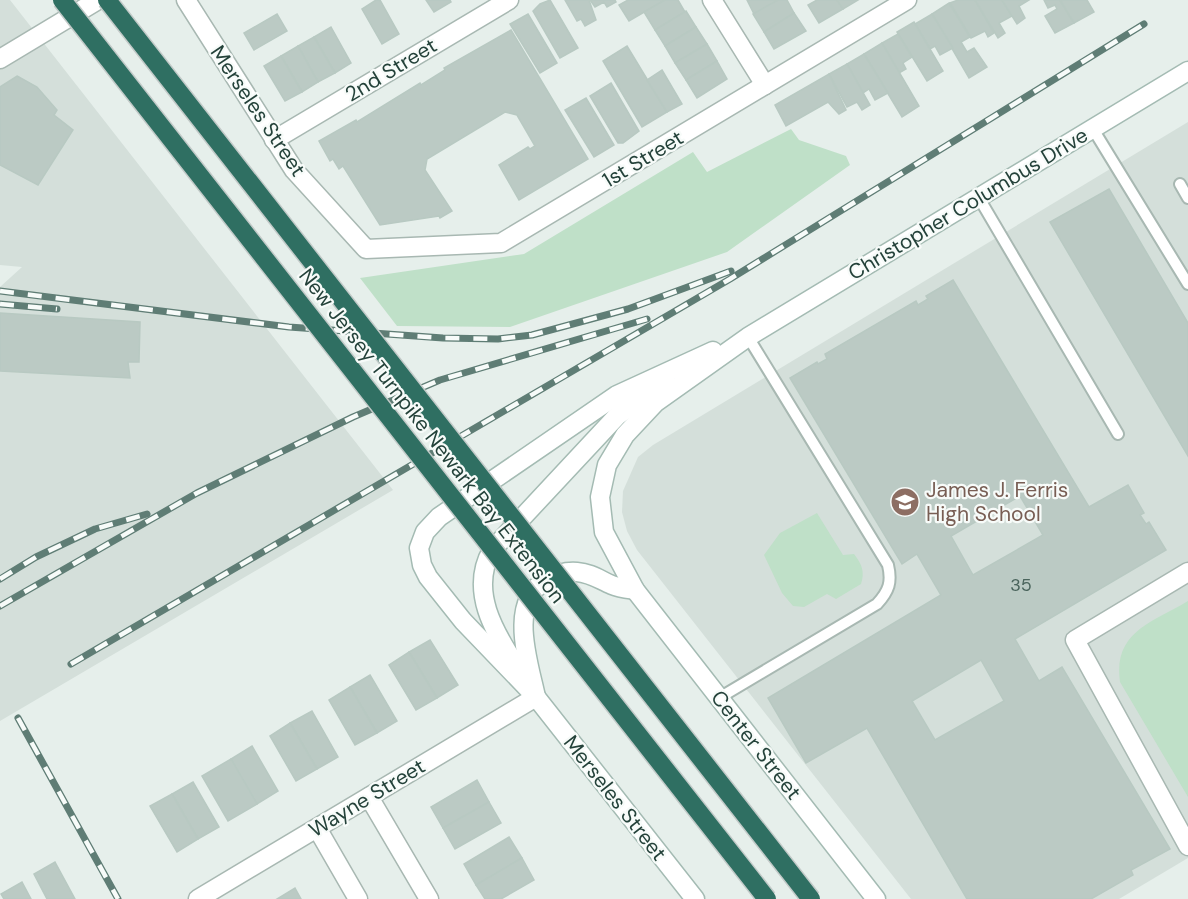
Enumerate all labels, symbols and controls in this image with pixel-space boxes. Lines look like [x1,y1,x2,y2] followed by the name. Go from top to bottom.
[340,32,442,108] street label: 2nd Street
[204,40,312,182] street label: Merseles Street
[843,121,1093,287] street label: Christopher Columbus Drive
[597,124,689,194] street label: 1st Street
[292,263,572,609] street label: New Jersey Turnpike Newark Bay Extension
[926,476,1068,528] place label: James J. Ferris High School
[889,486,921,518] school or university icon: James J. Ferris High School
[1010,573,1032,597] house number: 35
[704,684,808,806] street label: Center Street
[557,729,673,867] street label: Merseles Street
[304,752,430,844] street label: Wayne Street

